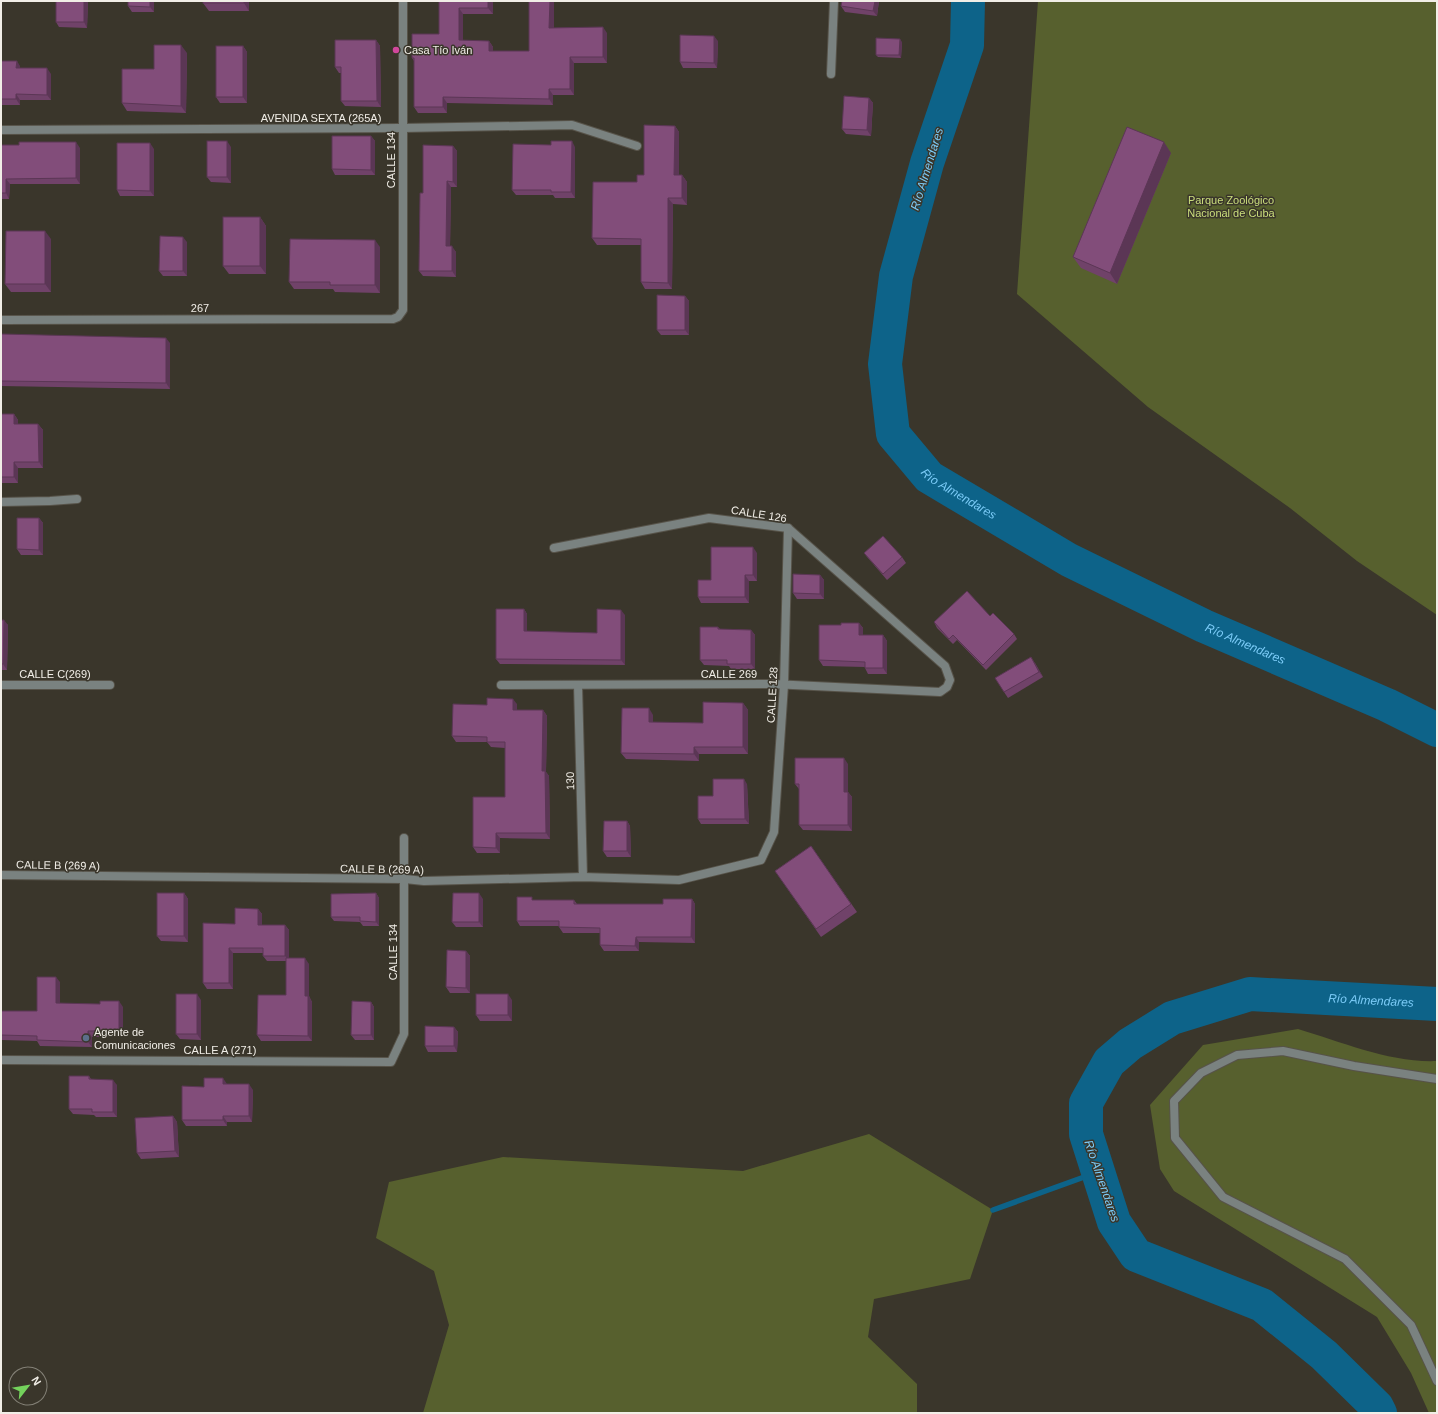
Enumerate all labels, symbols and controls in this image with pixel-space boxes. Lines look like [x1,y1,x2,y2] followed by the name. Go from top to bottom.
[404,44,472,56] place label: Casa Tío Iván
[391,45,401,55] marker: Casa Tío Iván
[261,112,381,124] street label: AVENIDA SEXTA (265A)
[908,126,946,212] water label: Río Almendares
[385,132,397,188] street label: CALLE 134
[1187,194,1276,219] park label: Parque Zoológico Nacional de Cuba
[191,302,209,314] street label: 267
[918,466,999,522] water label: Río Almendares
[730,504,788,524] street label: CALLE 126
[1203,620,1287,667] water label: Río Almendares
[765,667,779,723] street label: CALLE 128
[19,668,91,680] street label: CALLE C(269)
[701,668,757,680] street label: CALLE 269
[564,772,576,790] street label: 130
[16,858,100,872] street label: CALLE B (269 A)
[340,862,424,876] street label: CALLE B (269 A)
[387,924,399,980] street label: CALLE 134
[1328,991,1414,1010] water label: Río Almendares
[94,1026,176,1051] place label: Agente de Comunicaciones
[81,1033,91,1043] marker: Agente de Comunicaciones
[184,1044,256,1056] street label: CALLE A (271)
[1081,1138,1123,1224] water label: Río Almendares
[8,1366,48,1406] north arrow
[29,1374,44,1387] text: N

